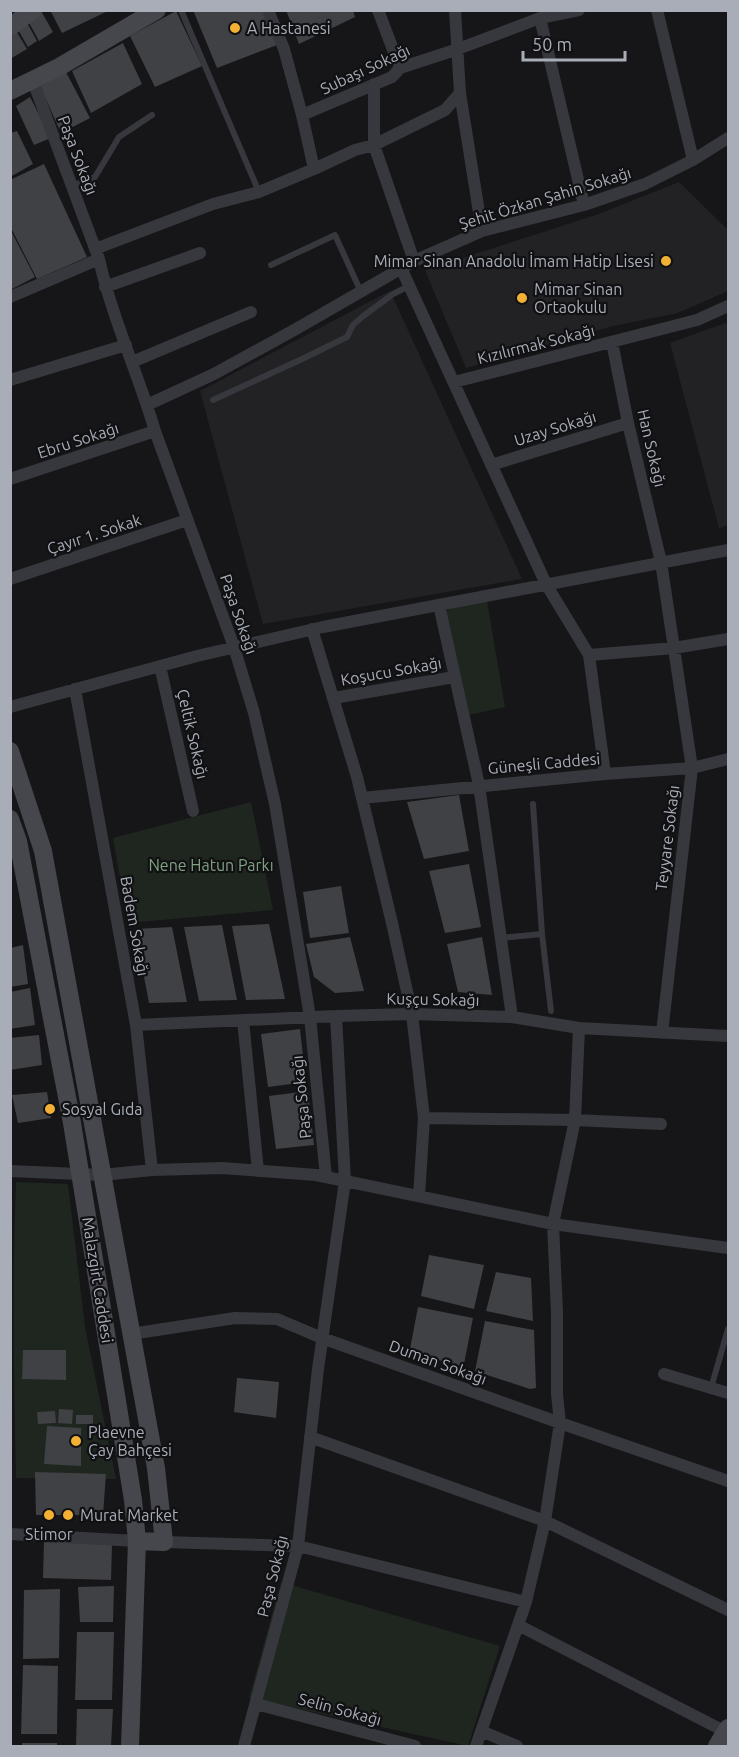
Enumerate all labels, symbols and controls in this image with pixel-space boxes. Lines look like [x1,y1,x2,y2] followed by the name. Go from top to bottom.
[247,19,331,37] place label: A Hastanesi
[228,21,242,35] marker: A Hastanesi
[523,24,625,62] scale bar
[532,34,572,54] text: 50 m
[317,40,413,98] street label: Subaşı Sokağı
[55,113,101,197] street label: Paşa Sokağı
[457,163,633,233] street label: Şehit Özkan Şahin Sokağı
[374,252,654,270] place label: Mimar Sinan Anadolu İmam Hatip Lisesi
[659,254,673,268] marker: Mimar Sinan Anadolu İmam Hatip Lisesi
[534,280,622,316] place label: Mimar Sinan Ortaokulu
[515,291,529,305] marker: Mimar Sinan Ortaokulu
[475,321,597,367] street label: Kızılırmak Sokağı
[512,407,598,449] street label: Uzay Sokağı
[634,407,670,489] street label: Han Sokağı
[35,418,121,462] street label: Ebru Sokağı
[45,510,143,558] street label: Çayır 1. Sokak
[217,572,261,656] street label: Paşa Sokağı
[339,653,443,689] street label: Koşucu Sokağı
[174,687,212,781] street label: Çeltik Sokağı
[487,749,601,777] street label: Güneşli Caddesi
[652,784,682,892] street label: Teyyare Sokağı
[148,856,274,874] park label: Nene Hatun Parkı
[117,875,153,977] street label: Badem Sokağı
[386,989,480,1009] street label: Kuşçu Sokağı
[288,1054,314,1140] street label: Paşa Sokağı
[62,1100,143,1118] place label: Sosyal Gıda
[43,1102,57,1116] marker: Sosyal Gıda
[79,1216,117,1344] street label: Malazgirt Caddesi
[387,1336,489,1388] street label: Duman Sokağı
[88,1423,172,1459] place label: Plaevne Çay Bahçesi
[69,1434,83,1448] marker: Plaevne Çay Bahçesi
[80,1506,179,1524] place label: Murat Market
[42,1508,56,1522] marker: Stimor
[61,1508,75,1522] marker: Murat Market
[25,1525,73,1543] place label: Stimor
[253,1533,291,1619] street label: Paşa Sokağı
[297,1689,383,1729] street label: Selin Sokağı

